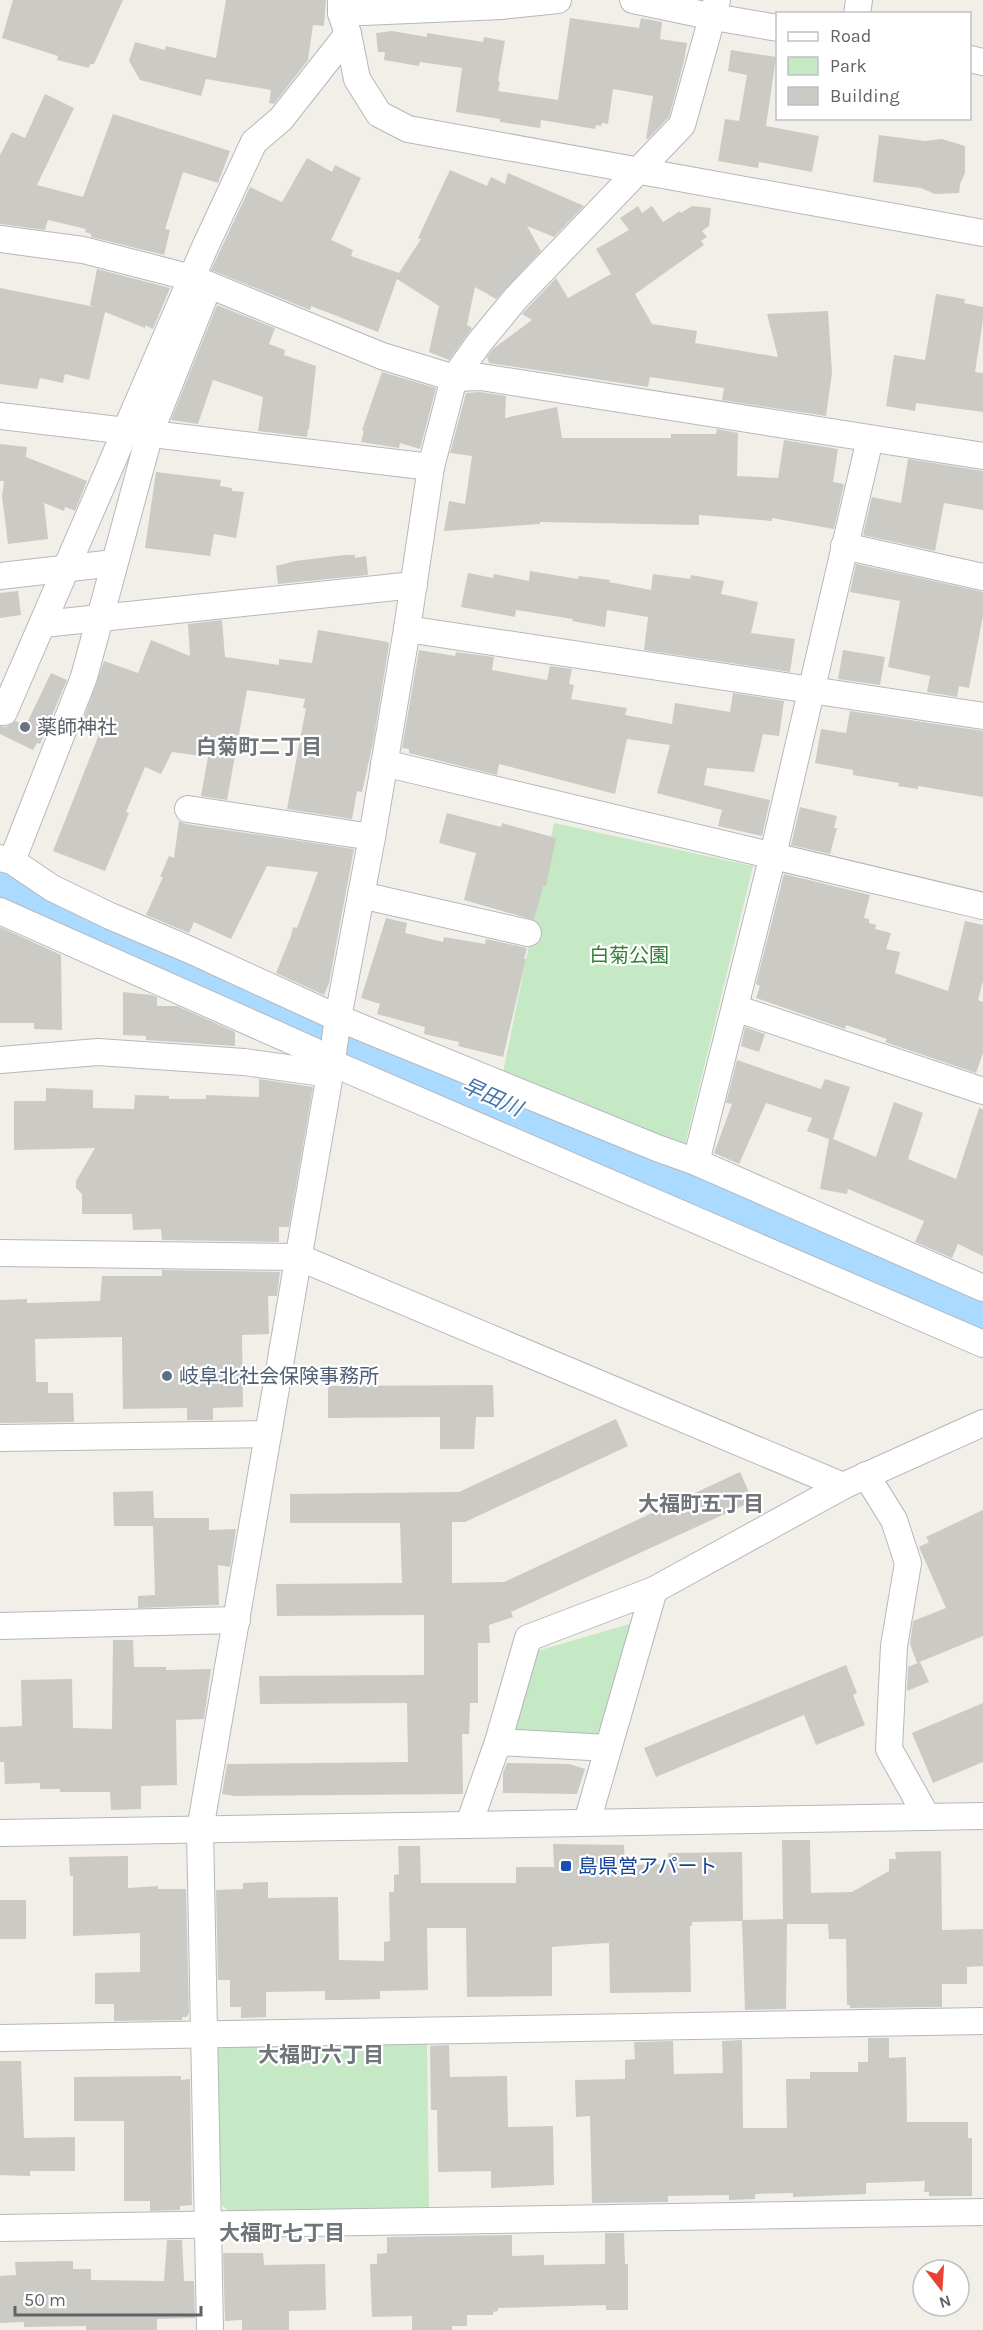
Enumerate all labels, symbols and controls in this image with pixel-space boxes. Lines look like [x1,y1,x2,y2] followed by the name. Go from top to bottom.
[776,12,971,120] legend
[830,25,871,47] text: Road
[830,55,867,77] text: Park
[830,85,900,107] text: Building
[37,716,117,739] place label: 薬師神社
[18,720,32,734] marker: 薬師神社
[196,735,322,759] district label: 白菊町二丁目
[589,944,669,967] park label: 白菊公園
[458,1073,527,1122] water label: 早田川
[179,1365,379,1388] place label: 岐阜北社会保険事務所
[160,1369,174,1383] marker: 岐阜北社会保険事務所
[638,1492,764,1516] district label: 大福町五丁目
[578,1855,718,1878] place label: 島県営アパート
[559,1859,573,1873] marker: 島県営アパート
[258,2043,384,2067] district label: 大福町六丁目
[219,2221,345,2245] district label: 大福町七丁目
[911,2258,971,2318] north arrow
[15,2279,201,2317] scale bar
[24,2289,66,2311] text: 50 m
[937,2291,954,2313] text: N

